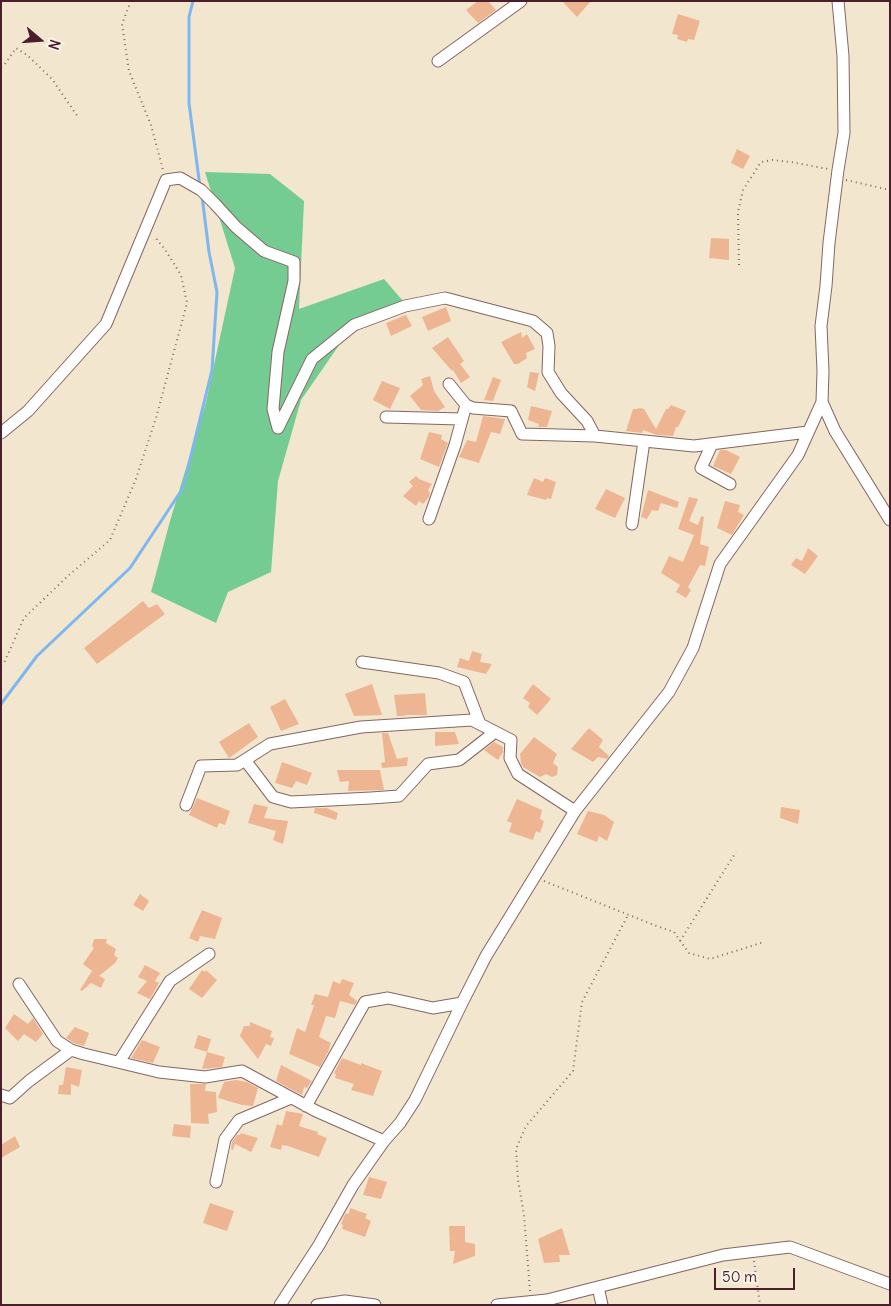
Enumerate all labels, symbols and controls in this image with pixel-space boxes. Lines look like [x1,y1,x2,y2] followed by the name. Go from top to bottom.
[15,15,65,65] north arrow
[44,37,64,52] text: N
[716,1258,797,1290] scale bar
[722,1267,757,1286] text: 50 m

